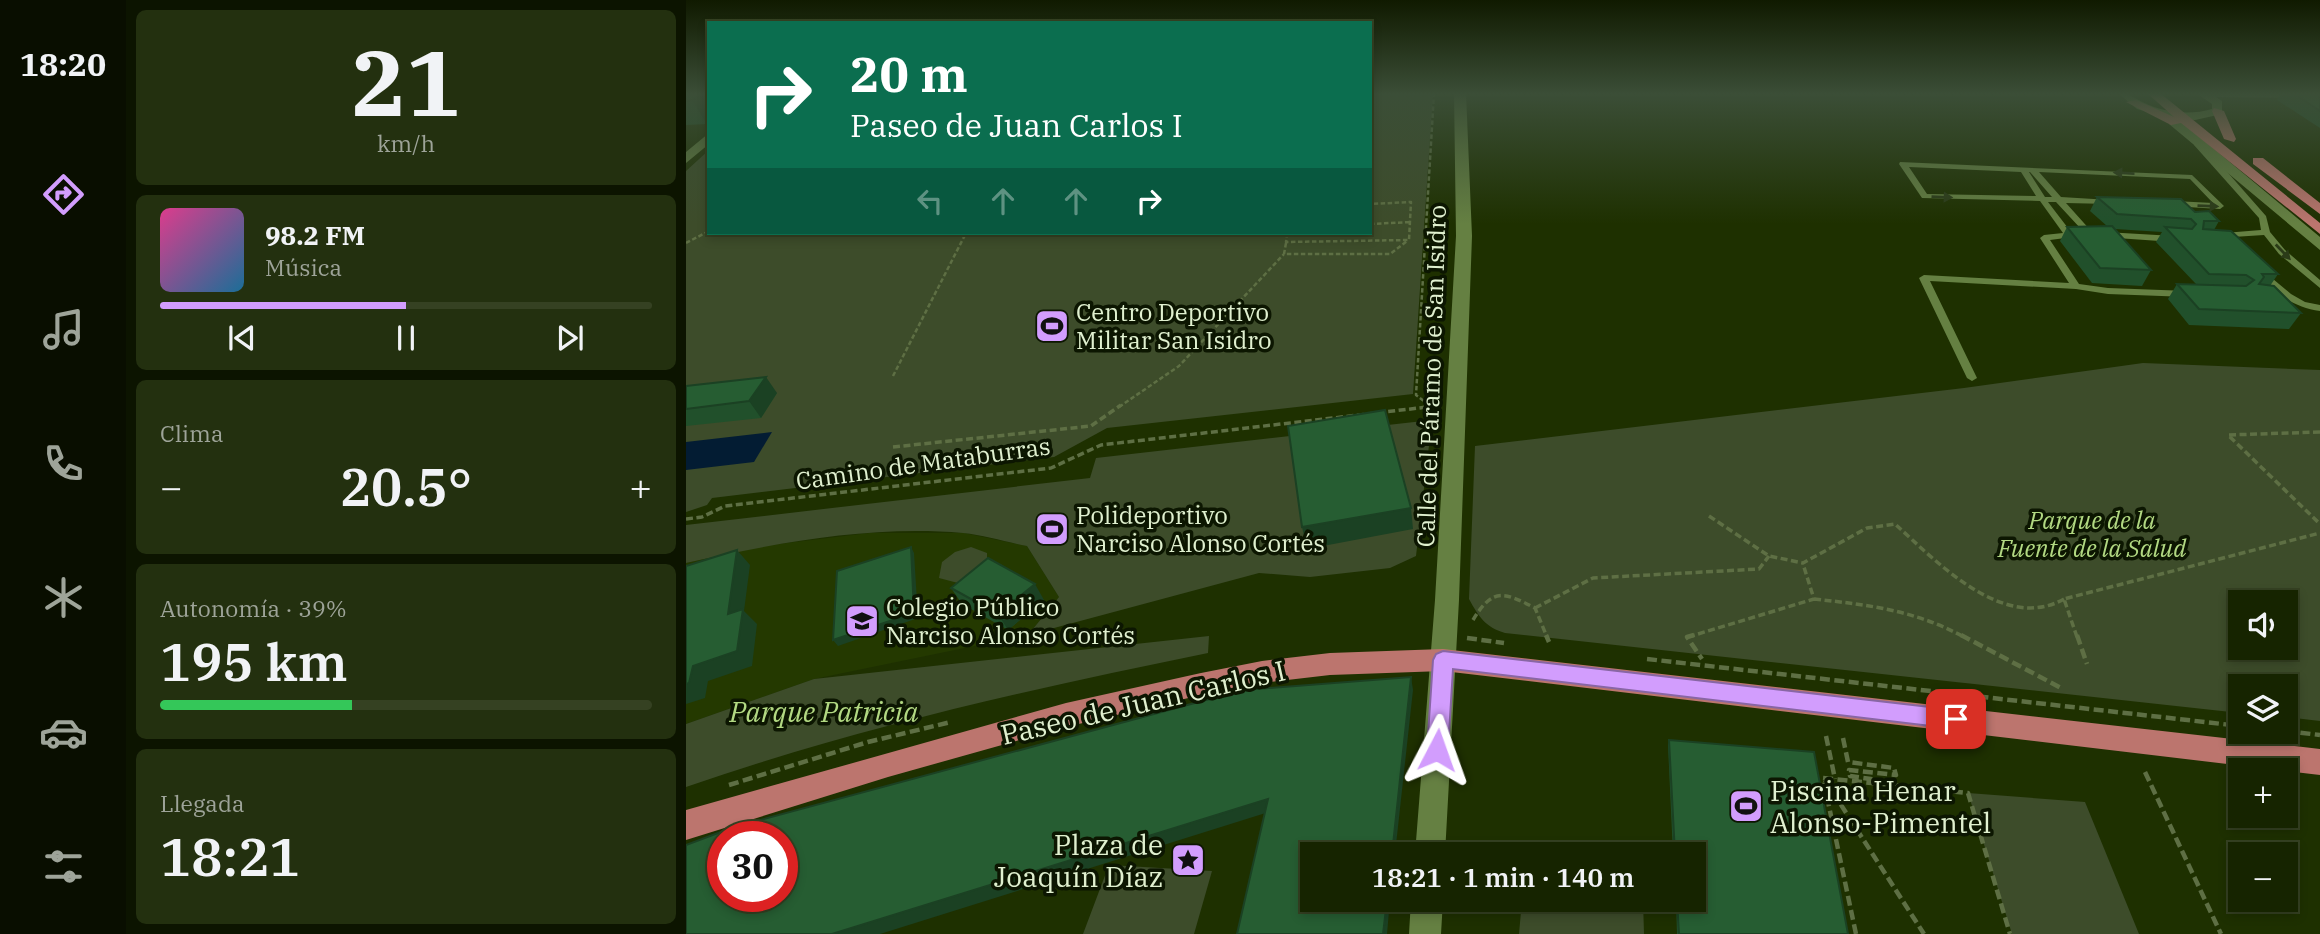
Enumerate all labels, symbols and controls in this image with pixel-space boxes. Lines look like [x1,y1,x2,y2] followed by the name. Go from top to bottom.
[351,23,461,141] text: 21
[850,42,968,105] text: 20 m
[20,43,106,85] text: 18:20
[735,49,826,140] icon: right
[850,104,1183,146] text: Paseo de Juan Carlos I
[377,128,435,158] text: km/h
[2113,168,2135,179] one-way arrow
[39,170,88,219] icon: directions
[911,182,949,220] icon: left
[984,182,1022,220] icon: ahead
[1057,182,1095,220] icon: ahead
[1130,182,1168,220] icon: right
[1931,191,1953,202] one-way arrow
[2197,200,2219,211] one-way arrow
[1409,204,1453,548] street label: Calle del Páramo de San Isidro
[265,218,365,252] text: 98.2 FM
[2274,243,2291,260] one-way arrow
[265,252,342,282] text: Música
[1076,296,1271,356] place label: Centro Deportivo Militar San Isidro
[39,305,88,354] icon: music
[1033,307,1071,345] sports icon: Centro Deportivo Militar San Isidro
[223,319,261,357] icon: previous
[387,319,425,357] icon: pause
[551,319,589,357] icon: next
[160,418,224,448] text: Clima
[794,429,1052,497] street label: Camino de Mataburras
[39,439,88,488] icon: phone
[340,453,472,520] text: 20.5°
[160,462,183,511] text: −
[629,462,652,511] text: +
[1076,499,1325,559] place label: Polideportivo Narciso Alonso Cortés
[1997,504,2187,564] park label: Parque de la Fuente de la Salud
[1033,510,1071,548] sports icon: Polideportivo Narciso Alonso Cortés
[39,573,88,622] icon: climate
[2228,590,2298,912] map controls
[2228,590,2298,660] button: sound
[886,591,1135,651] place label: Colegio Público Narciso Alonso Cortés
[160,593,347,623] text: Autonomía · 39%
[843,602,881,640] school or university icon: Colegio Público Narciso Alonso Cortés
[160,628,348,695] text: 195 km
[997,651,1289,753] street label: Paseo de Juan Carlos I
[2228,674,2298,744] button: layers
[1926,689,1986,749] pin
[729,693,918,730] park label: Parque Patricia
[1937,700,1975,738] icon: arrive
[39,708,88,757] icon: car
[1400,713,1474,787] position arrow
[2228,758,2298,828] button: +
[1770,772,1991,841] place label: Piscina Henar Alonso-Pimentel
[1727,787,1765,825] sports icon: Piscina Henar Alonso-Pimentel
[160,788,244,818] text: Llegada
[707,821,798,912] speed limit sign: 30
[160,823,300,890] text: 18:21
[994,826,1163,895] place label: Plaza de Joaquín Díaz
[1169,841,1207,879] place icon: Plaza de Joaquín Díaz
[39,842,88,891] icon: filters
[2228,842,2298,912] button: −
[1372,860,1634,894] text: 18:21 · 1 min · 140 m

